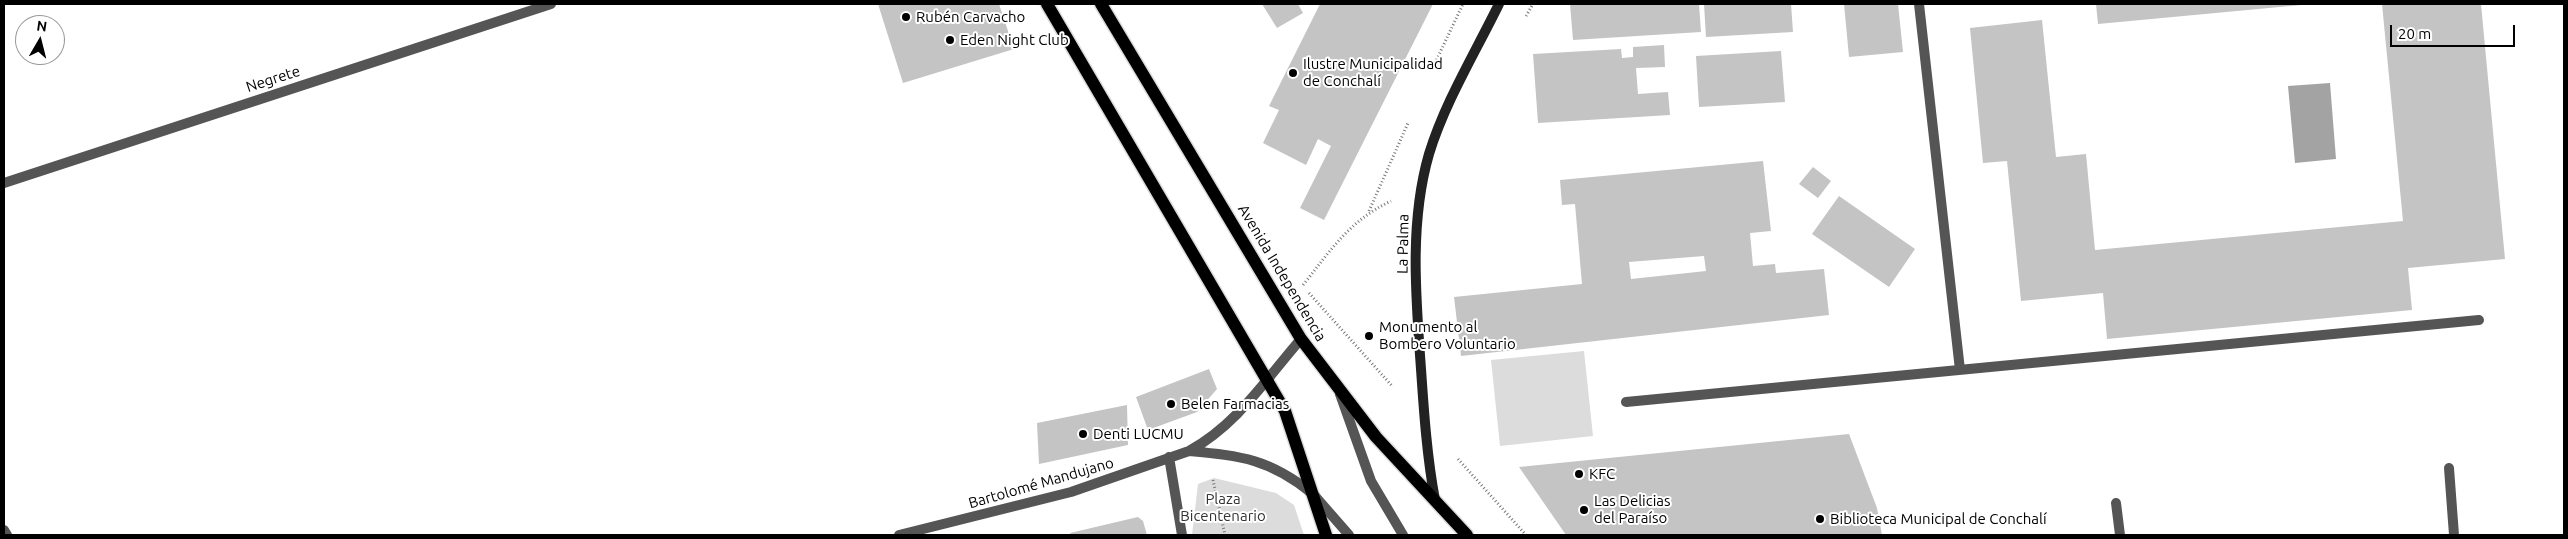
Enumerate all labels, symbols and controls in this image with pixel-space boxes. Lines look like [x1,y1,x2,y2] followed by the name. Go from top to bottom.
[916,8,1025,26] place label: Rubén Carvacho
[900,11,912,23] marker: Rubén Carvacho
[15,15,65,65] north arrow
[2393,15,2518,47] scale bar
[36,17,48,35] text: N
[2398,25,2431,42] text: 20 m
[960,31,1069,49] place label: Eden Night Club
[944,34,956,46] marker: Eden Night Club
[1303,55,1443,90] place label: Ilustre Municipalidad de Conchalí
[244,62,302,96] street label: Negrete
[1287,67,1299,79] marker: Ilustre Municipalidad de Conchalí
[1234,201,1330,345] street label: Avenida Independencia
[1393,214,1413,274] street label: La Palma
[1379,318,1516,353] place label: Monumento al Bombero Voluntario
[1363,330,1375,342] marker: Monumento al Bombero Voluntario
[1181,395,1289,413] place label: Belen Farmacias
[1165,398,1177,410] marker: Belen Farmacias
[1093,425,1184,443] place label: Denti LUCMU
[1077,428,1089,440] marker: Denti LUCMU
[966,454,1116,512] street label: Bartolomé Mandujano
[1589,465,1615,483] place label: KFC
[1573,468,1585,480] marker: KFC
[1180,490,1266,525] park label: Plaza Bicentenario
[1594,492,1671,527] place label: Las Delicias del Paraíso
[1578,504,1590,516] marker: Las Delicias del Paraíso
[1830,510,2047,528] place label: Biblioteca Municipal de Conchalí
[1814,513,1826,525] marker: Biblioteca Municipal de Conchalí

